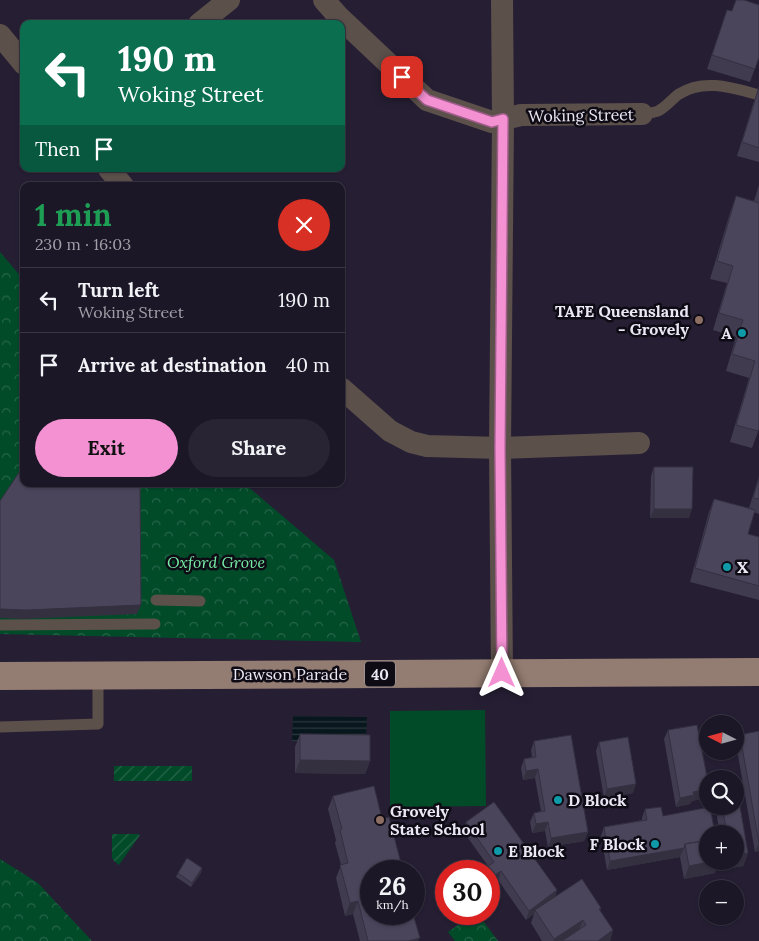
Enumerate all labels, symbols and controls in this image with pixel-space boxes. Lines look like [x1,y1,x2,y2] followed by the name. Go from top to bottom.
[118,36,216,81] text: 190 m
[35,40,100,105] icon: left
[381,56,423,98] pin
[388,63,416,91] icon: arrive
[118,80,264,108] text: Woking Street
[528,104,635,126] street label: Woking Street
[90,135,118,163] icon: arrive
[35,137,80,161] text: Then
[35,196,112,234] text: 1 min
[278,199,330,251] button: close
[35,234,131,254] text: 230 m · 16:03
[78,278,159,302] text: Turn left
[35,286,63,314] icon: left
[278,288,330,312] text: 190 m
[555,301,689,339] place label: TAFE Queensland - Grovely
[78,302,184,322] text: Woking Street
[693,314,705,326] marker: TAFE Queensland - Grovely
[721,323,732,343] place label: A
[736,327,748,339] marker: A
[35,351,63,379] icon: arrive
[78,353,267,377] text: Arrive at destination
[286,353,330,377] text: 40 m
[35,419,178,477] button: Exit
[188,419,330,477] button: Share
[167,552,265,572] park label: Oxford Grove
[737,557,749,577] place label: X
[721,561,733,573] marker: X
[475,646,527,698] position arrow
[365,662,395,686] road number: 40
[233,664,348,684] street label: Dawson Parade
[699,715,744,760] north arrow
[699,715,744,925] map controls
[699,770,744,815] button: search
[568,790,627,810] place label: D Block
[552,794,564,806] marker: D Block
[390,801,485,839] place label: Grovely State School
[374,814,386,826] marker: Grovely State School
[699,825,744,870] button: +
[589,834,645,854] place label: F Block
[649,838,661,850] marker: F Block
[508,841,565,861] place label: E Block
[492,845,504,857] marker: E Block
[435,860,500,925] speed limit sign: 30
[379,870,406,902] text: 26
[699,880,744,925] button: −
[376,897,409,912] text: km/h

